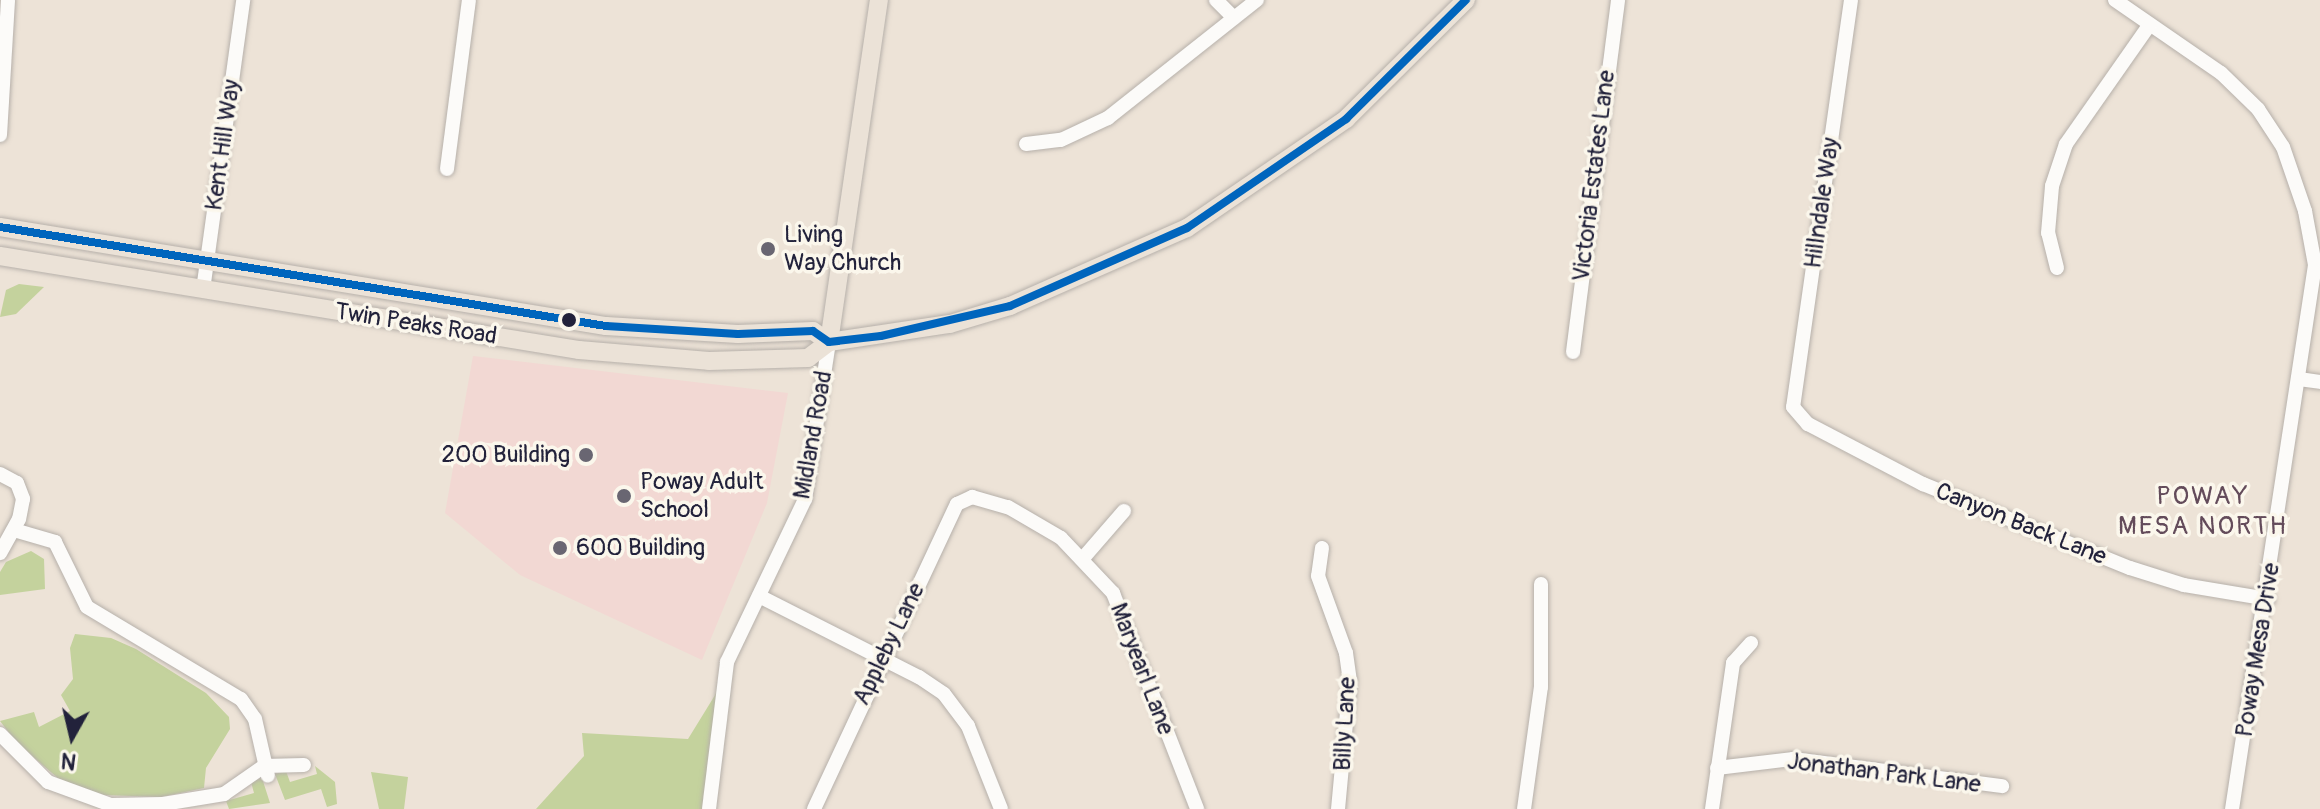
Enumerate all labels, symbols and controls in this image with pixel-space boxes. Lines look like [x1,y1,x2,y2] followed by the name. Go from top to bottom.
[1567,69,1621,283] street label: Victoria Estates Lane
[200,78,246,212] street label: Kent Hill Way
[1799,136,1845,270] street label: Hillndale Way
[784,221,901,277] place label: Living Way Church
[759,240,777,258] marker: Living Way Church
[333,297,499,351] street label: Twin Peaks Road
[561,312,577,328] unlabelled marker
[788,369,838,501] street label: Midland Road
[442,441,570,469] place label: 200 Building
[577,446,595,464] marker: 200 Building
[640,468,764,524] place label: Poway Adult School
[1931,477,2111,571] street label: Canyon Back Lane
[2118,481,2288,542] district label: POWAY MESA NORTH
[615,487,633,505] marker: Poway Adult School
[576,534,705,562] place label: 600 Building
[551,539,569,557] marker: 600 Building
[2230,561,2286,739] street label: Poway Mesa Drive
[847,578,931,710] street label: Appleby Lane
[1104,599,1180,739] street label: Maryearl Lane
[1328,676,1362,772] street label: Billy Lane
[32,697,112,777] north arrow
[59,746,78,776] text: N
[1785,747,1983,799] street label: Jonathan Park Lane

